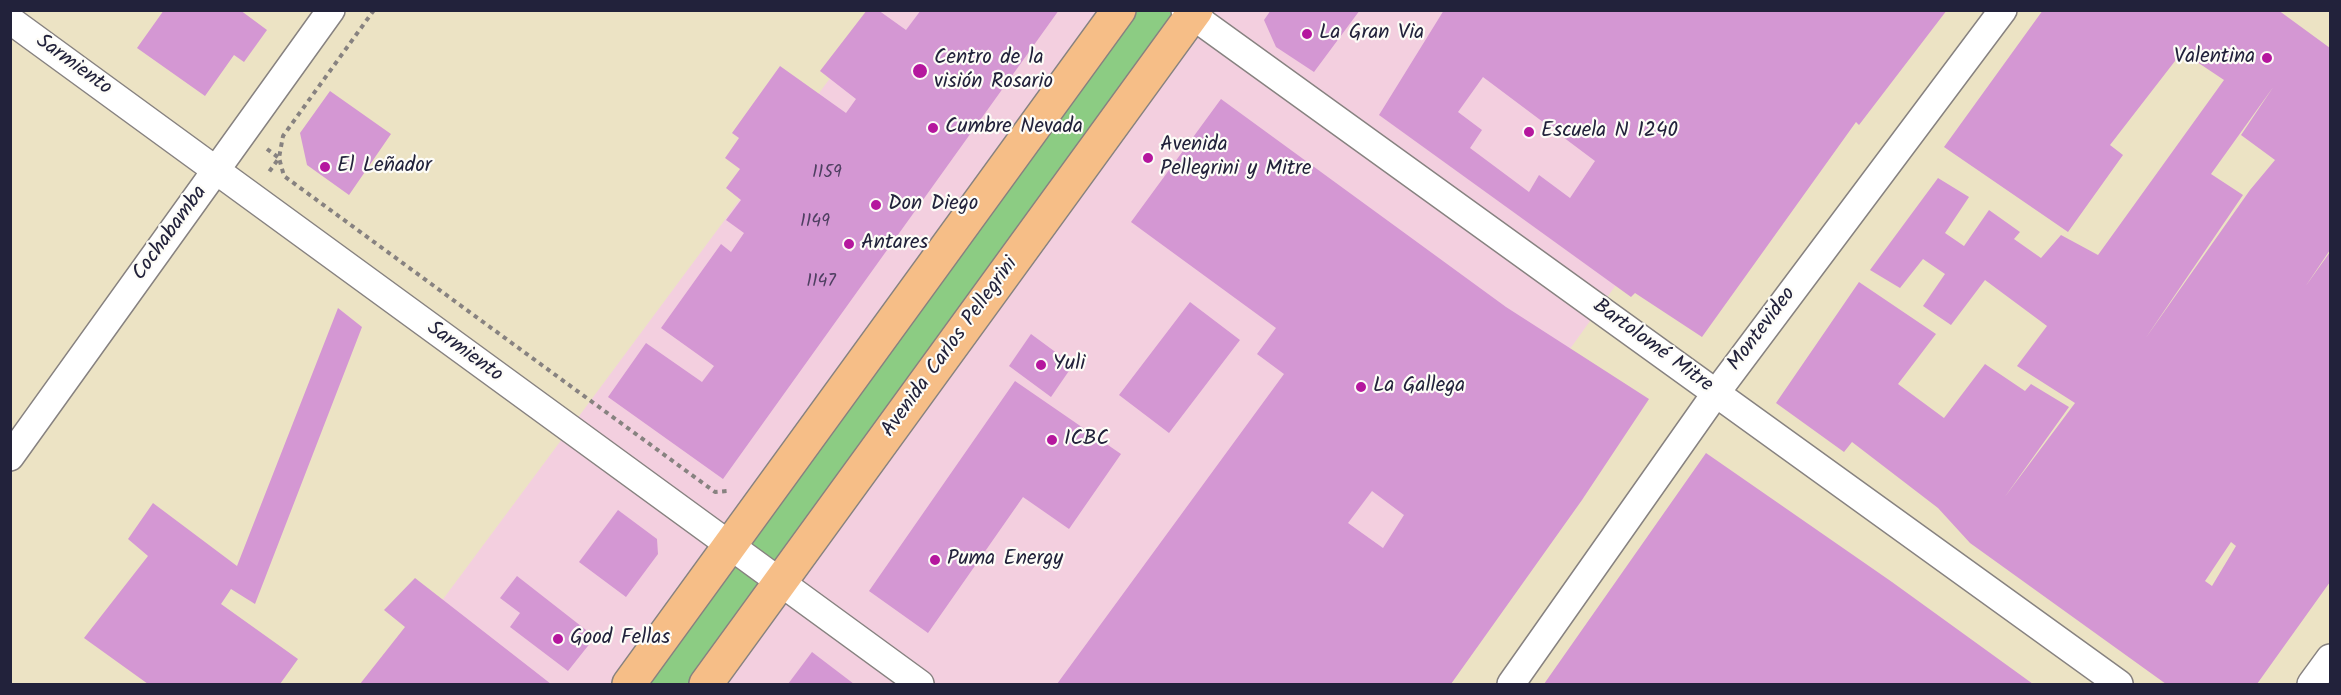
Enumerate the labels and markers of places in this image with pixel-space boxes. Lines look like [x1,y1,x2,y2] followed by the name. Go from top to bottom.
[1319,21,1424,47] place label: La Gran Via
[1300,27,1314,41] marker: La Gran Via
[2174,45,2255,71] place label: Valentina
[934,46,1053,96] place label: Centro de la visión Rosario
[2260,51,2274,65] marker: Valentina
[911,62,929,80] marker: Centro de la visión Rosario
[945,115,1083,141] place label: Cumbre Nevada
[1541,119,1678,145] place label: Escuela N 1240
[926,121,940,135] marker: Cumbre Nevada
[1522,125,1536,139] marker: Escuela N 1240
[1160,133,1311,183] place label: Avenida Pellegrini y Mitre
[1141,151,1155,165] marker: Avenida Pellegrini y Mitre
[337,154,432,180] place label: El Leñador
[318,160,332,174] marker: El Leñador
[888,192,978,218] place label: Don Diego
[869,198,883,212] marker: Don Diego
[861,231,928,257] place label: Antares
[842,237,856,251] marker: Antares
[1053,352,1085,378] place label: Yuli
[1034,358,1048,372] marker: Yuli
[1373,374,1465,400] place label: La Gallega
[1354,380,1368,394] marker: La Gallega
[1064,427,1109,453] place label: ICBC
[1045,433,1059,447] marker: ICBC
[947,547,1063,573] place label: Puma Energy
[928,553,942,567] marker: Puma Energy
[570,626,670,652] place label: Good Fellas
[551,632,565,646] marker: Good Fellas

